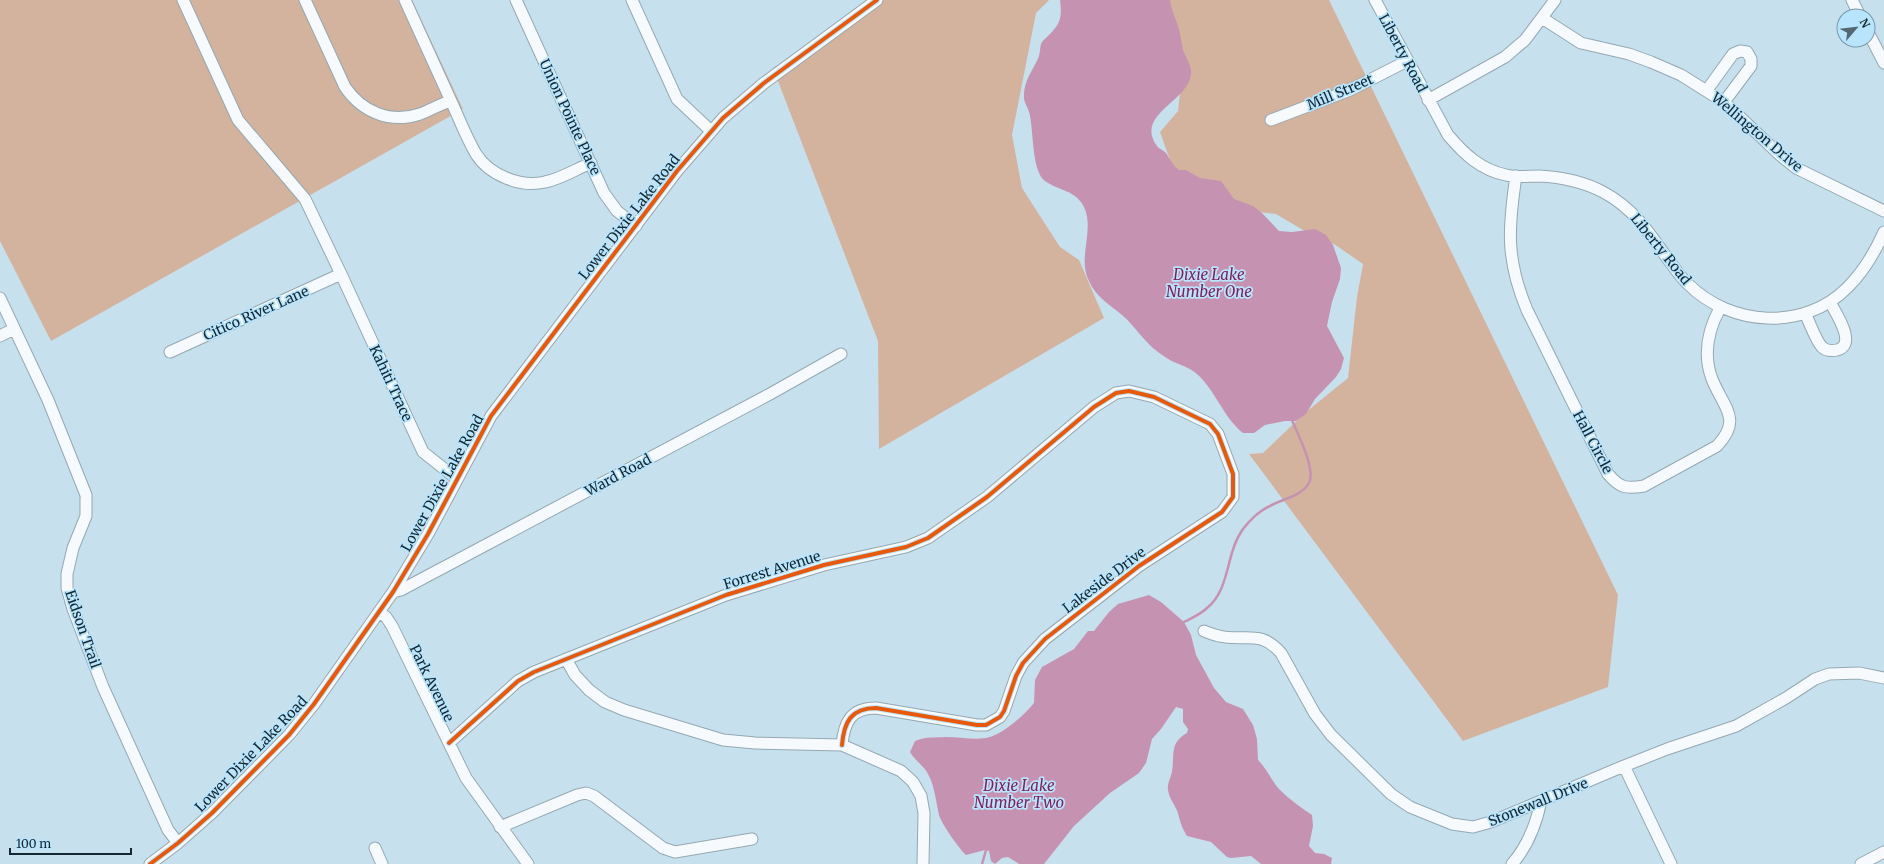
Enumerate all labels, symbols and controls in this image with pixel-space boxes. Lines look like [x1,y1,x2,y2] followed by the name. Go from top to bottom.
[1836,8,1876,48] north arrow
[1375,11,1431,96] street label: Liberty Road
[1857,16,1873,31] text: N
[535,56,605,178] street label: Union Pointe Place
[1304,70,1376,114] street label: Mill Street
[1707,88,1806,175] street label: Wellington Drive
[574,150,684,283] street label: Lower Dixie Lake Road
[1627,210,1696,289] street label: Liberty Road
[1166,265,1252,301] water label: Dixie Lake Number One
[200,282,312,344] street label: Citico River Lane
[365,342,417,424] street label: Kahiti Trace
[1569,407,1617,477] street label: Hall Circle
[397,411,487,555] street label: Lower Dixie Lake Road
[581,450,655,500] street label: Ward Road
[1059,543,1149,617] street label: Lakeside Drive
[721,547,823,593] street label: Forrest Avenue
[61,587,105,671] street label: Eidson Trail
[406,641,458,725] street label: Park Avenue
[191,692,311,816] street label: Lower Dixie Lake Road
[1485,774,1591,830] street label: Stonewall Drive
[974,776,1064,812] water label: Dixie Lake Number Two
[10,830,131,856] scale bar
[16,836,51,851] text: 100 m

